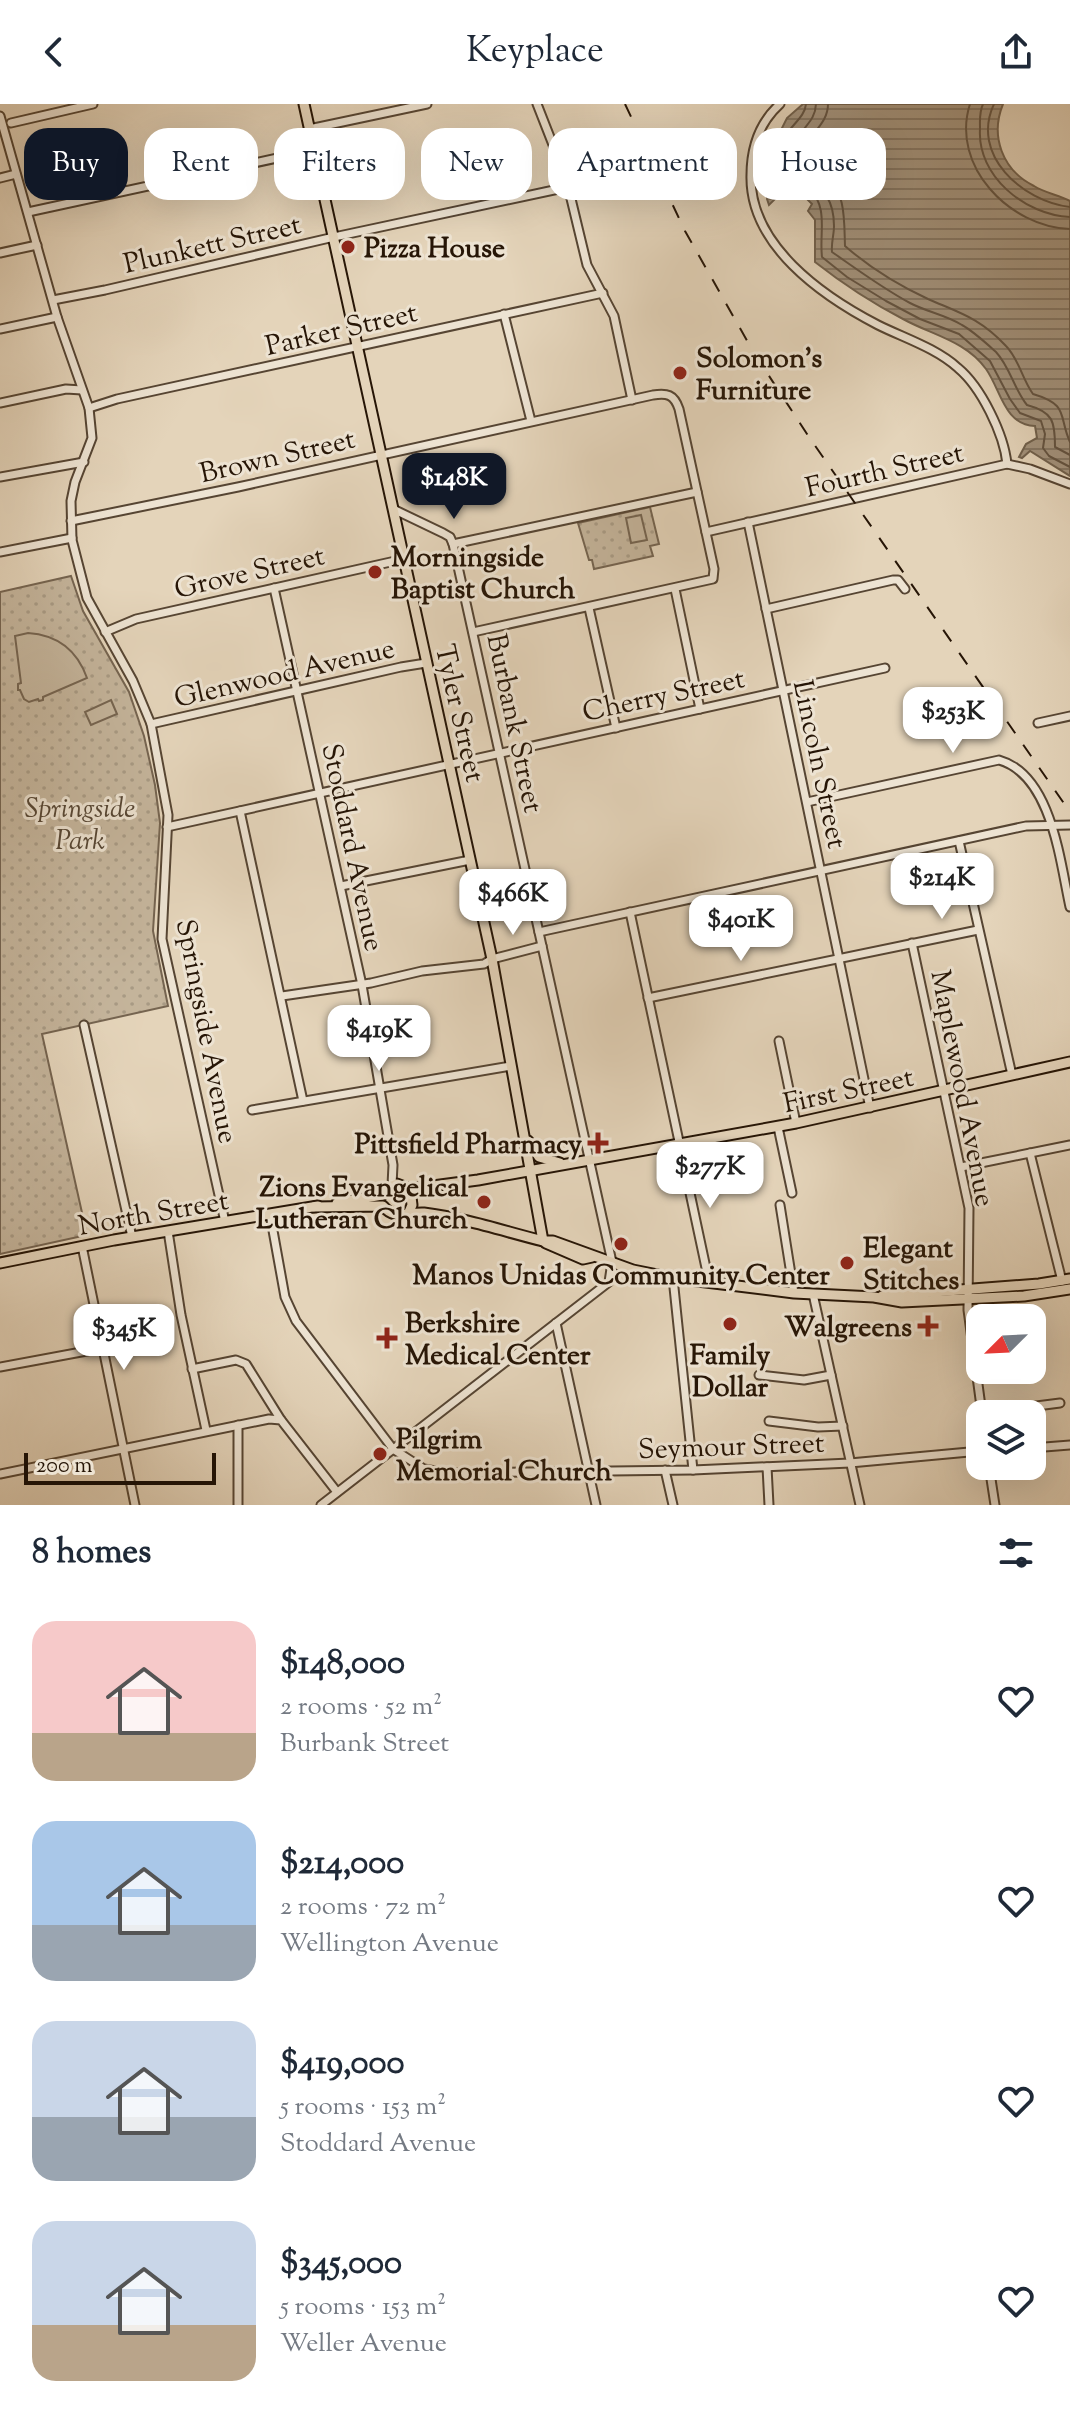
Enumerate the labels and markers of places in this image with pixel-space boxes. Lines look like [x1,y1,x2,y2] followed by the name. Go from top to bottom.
[364,230,505,270] place label: Pizza House
[339,238,357,256] marker: Pizza House
[696,340,822,412] place label: Solomon's Furniture
[671,364,689,382] marker: Solomon's Furniture
[398,453,510,521] pin: $148K
[391,539,576,611] place label: Morningside Baptist Church
[366,563,384,581] marker: Morningside Baptist Church
[897,687,1009,755] pin: $253K
[886,853,998,921] pin: $214K
[457,869,569,937] pin: $466K
[685,895,797,963] pin: $401K
[323,1005,435,1073] pin: $419K
[355,1126,582,1166] place label: Pittsfield Pharmacy
[589,1134,607,1152] marker: Pittsfield Pharmacy
[654,1142,766,1210] pin: $277K
[256,1169,469,1241] place label: Zions Evangelical Lutheran Church
[475,1193,493,1211] marker: Zions Evangelical Lutheran Church
[863,1230,959,1302] place label: Elegant Stitches
[612,1235,630,1253] marker: Manos Unidas Community Center
[838,1254,856,1272] marker: Elegant Stitches
[412,1257,830,1297] place label: Manos Unidas Community Center
[68,1304,180,1372] pin: $345K
[405,1305,591,1377] place label: Berkshire Medical Center
[784,1309,912,1349] place label: Walgreens
[721,1315,739,1333] marker: Family Dollar
[919,1317,937,1335] marker: Walgreens
[376,1327,398,1349] marker: Berkshire Medical Center
[690,1337,770,1409] place label: Family Dollar
[396,1421,613,1493] place label: Pilgrim Memorial Church
[371,1445,389,1463] marker: Pilgrim Memorial Church

